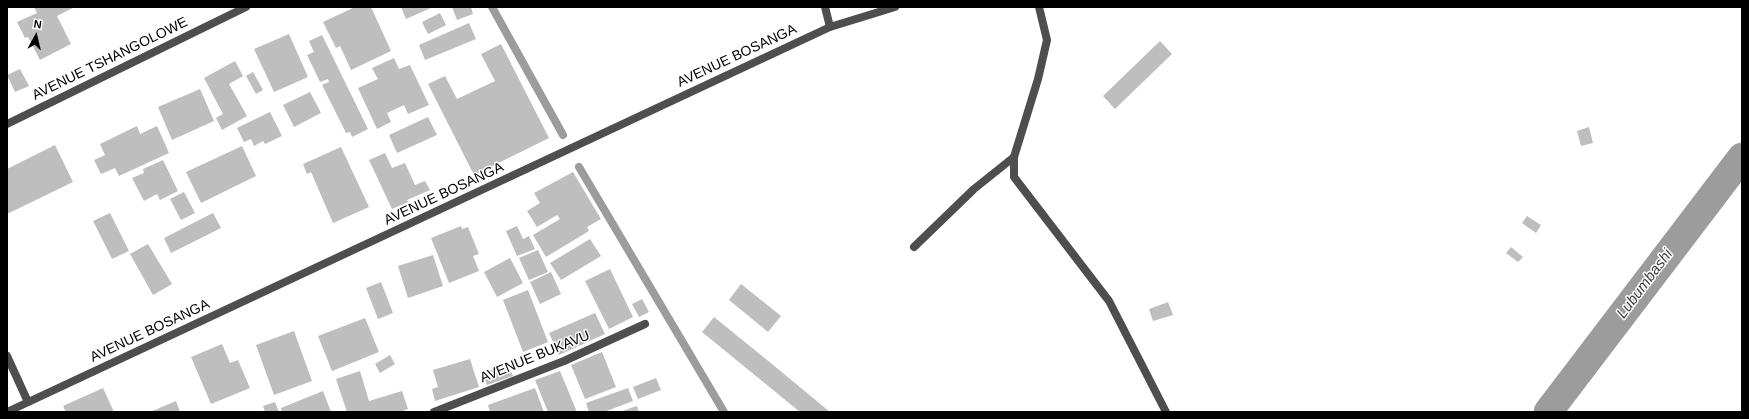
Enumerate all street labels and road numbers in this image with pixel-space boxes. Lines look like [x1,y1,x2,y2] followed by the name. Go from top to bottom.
[30,14,190,104] street label: AVENUE TSHANGOLOWE
[675,21,799,91] street label: AVENUE BOSANGA
[382,159,506,229] street label: AVENUE BOSANGA
[88,296,212,366] street label: AVENUE BOSANGA
[478,327,592,387] street label: AVENUE BUKAVU

